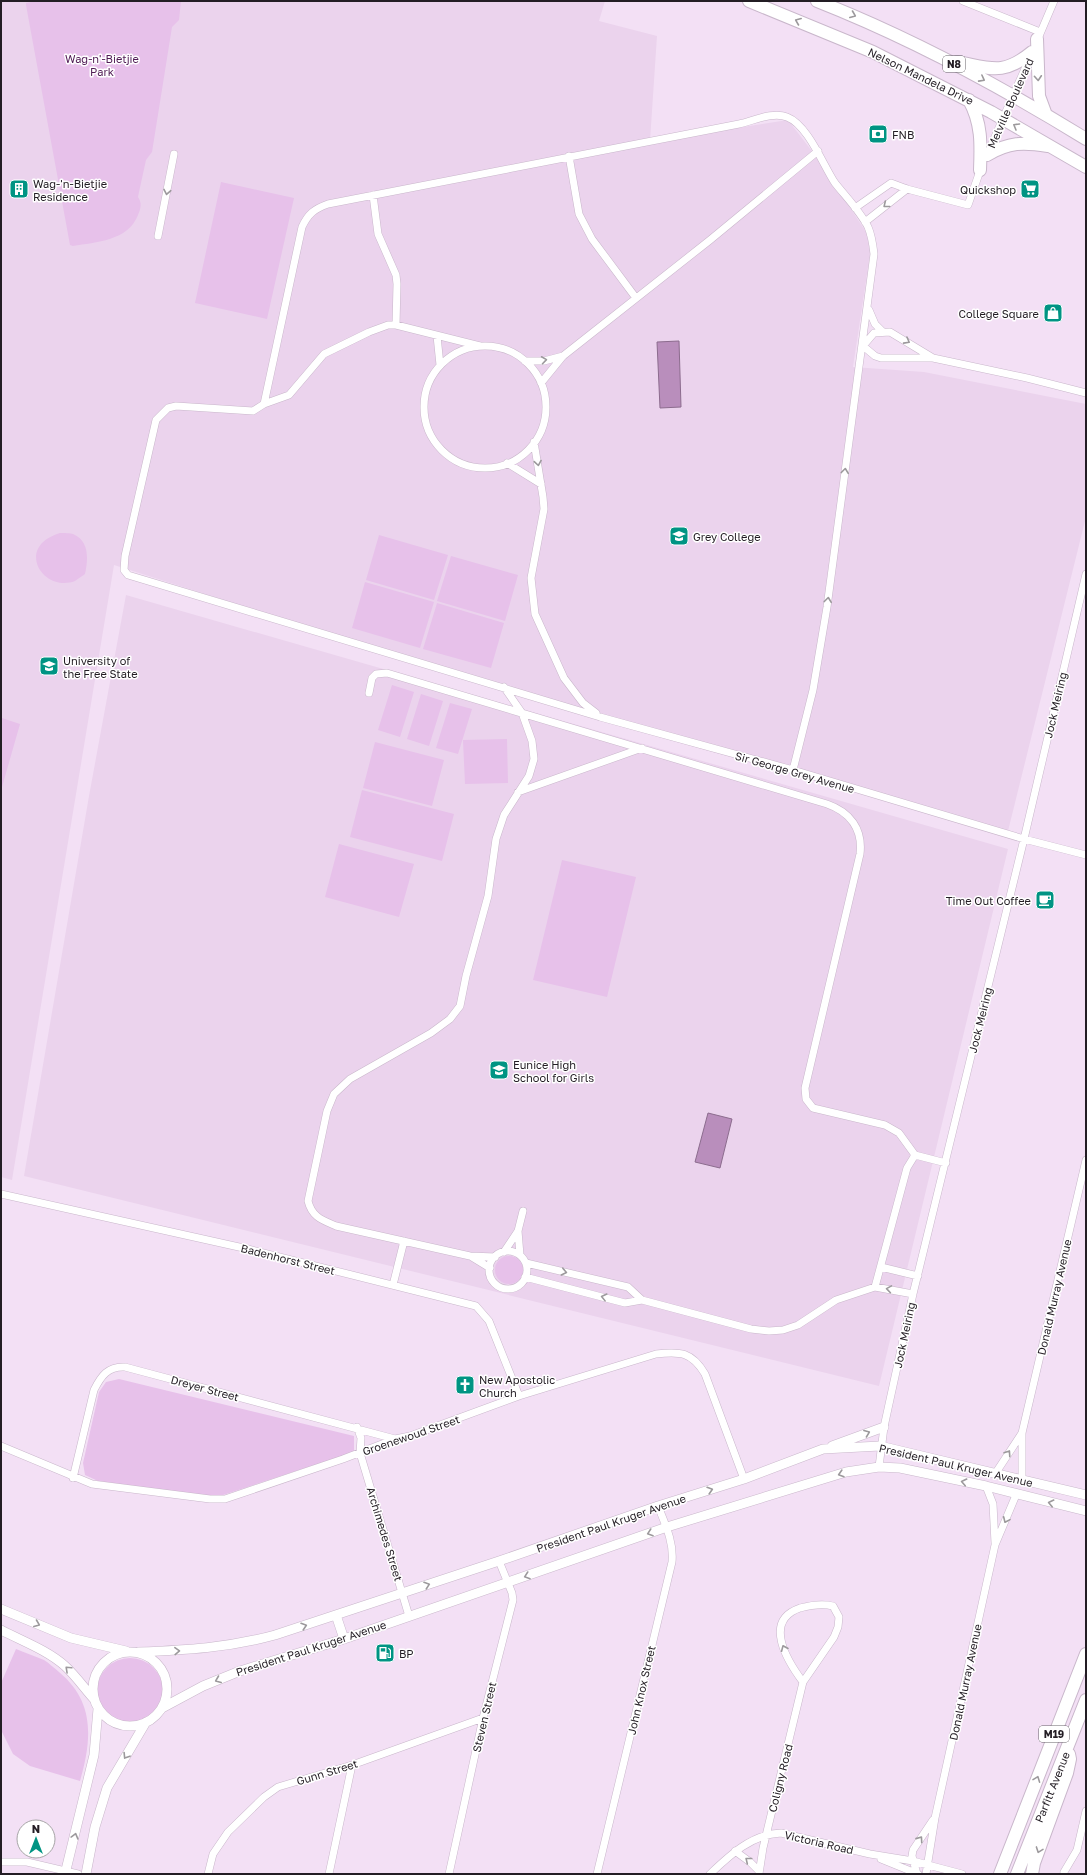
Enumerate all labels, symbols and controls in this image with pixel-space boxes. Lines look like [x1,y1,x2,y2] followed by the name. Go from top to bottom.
[850,11,857,19] one-way arrow
[795,18,802,26] one-way arrow
[866,45,976,107] street label: Nelson Mandela Drive
[65,52,139,78] park label: Wag-n'-Bietjie Park
[943,56,965,72] road number: N8
[984,56,1036,150] street label: Melville Boulevard
[978,74,985,82] one-way arrow
[1033,75,1042,81] one-way arrow
[867,123,889,145] bank icon: FNB
[1013,123,1020,130] one-way arrow
[892,128,914,141] place label: FNB
[33,177,107,203] place label: Wag-'n-Bietjie Residence
[8,178,30,200] building icon: Wag-'n-Bietjie Residence
[1019,178,1041,200] supermarket icon: Quickshop
[960,183,1016,196] place label: Quickshop
[163,189,171,195] one-way arrow
[883,200,890,207] one-way arrow
[1042,302,1064,324] shop icon: College Square
[958,307,1039,320] place label: College Square
[903,337,910,344] one-way arrow
[541,356,547,365] one-way arrow
[533,460,542,466] one-way arrow
[840,468,849,474] one-way arrow
[668,525,690,547] school or university icon: Grey College
[693,530,761,543] place label: Grey College
[823,597,832,603] one-way arrow
[63,654,138,680] place label: University of the Free State
[38,655,60,677] school or university icon: University of the Free State
[1041,671,1069,739] street label: Jock Meiring
[734,749,856,795] street label: Sir George Grey Avenue
[1034,889,1056,911] cafe icon: Time Out Coffee
[946,894,1031,907] place label: Time Out Coffee
[966,986,994,1054] street label: Jock Meiring
[513,1058,594,1084] place label: Eunice High School for Girls
[488,1059,510,1081] school or university icon: Eunice High School for Girls
[1034,1238,1074,1356] street label: Donald Murray Avenue
[240,1241,336,1277] street label: Badenhorst Street
[561,1267,567,1275] one-way arrow
[886,1285,892,1294] one-way arrow
[601,1294,608,1302] one-way arrow
[891,1301,917,1369] street label: Jock Meiring
[170,1373,240,1403] street label: Dreyer Street
[479,1373,555,1399] place label: New Apostolic Church
[454,1374,476,1396] church icon: New Apostolic Church
[361,1412,461,1458] street label: Groenewoud Street
[863,1430,870,1438] one-way arrow
[878,1441,1034,1489] street label: President Paul Kruger Avenue
[1004,1450,1011,1457] one-way arrow
[838,1469,845,1478] one-way arrow
[961,1478,968,1486] one-way arrow
[365,1485,405,1583] street label: Archimedes Street
[706,1486,713,1495] one-way arrow
[535,1491,687,1555] street label: President Paul Kruger Avenue
[1048,1500,1054,1508] one-way arrow
[1003,1516,1011,1524] one-way arrow
[647,1529,654,1537] one-way arrow
[524,1572,531,1580] one-way arrow
[424,1581,431,1590] one-way arrow
[234,1618,388,1678] street label: President Paul Kruger Avenue
[33,1619,40,1627] one-way arrow
[300,1622,307,1630] one-way arrow
[946,1623,984,1741] street label: Donald Murray Avenue
[374,1642,396,1664] fuel station icon: BP
[624,1644,658,1736] street label: John Knox Street
[781,1645,789,1653] one-way arrow
[174,1647,180,1655] one-way arrow
[399,1647,414,1660] place label: BP
[65,1667,73,1674] one-way arrow
[215,1675,222,1683] one-way arrow
[470,1681,498,1753] street label: Steven Street
[1039,1726,1069,1742] road number: M19
[765,1743,795,1813] street label: Coligny Road
[1032,1750,1072,1824] street label: Parfitt Avenue
[123,1752,131,1759] one-way arrow
[295,1757,359,1787] street label: Gunn Street
[1033,1775,1041,1782] one-way arrow
[16,1819,56,1859] north arrow
[32,1822,40,1835] text: N
[783,1828,855,1856] street label: Victoria Road
[70,1833,78,1839] one-way arrow
[915,1836,922,1843] one-way arrow
[1035,1846,1044,1853] one-way arrow
[745,1858,752,1865] one-way arrow

